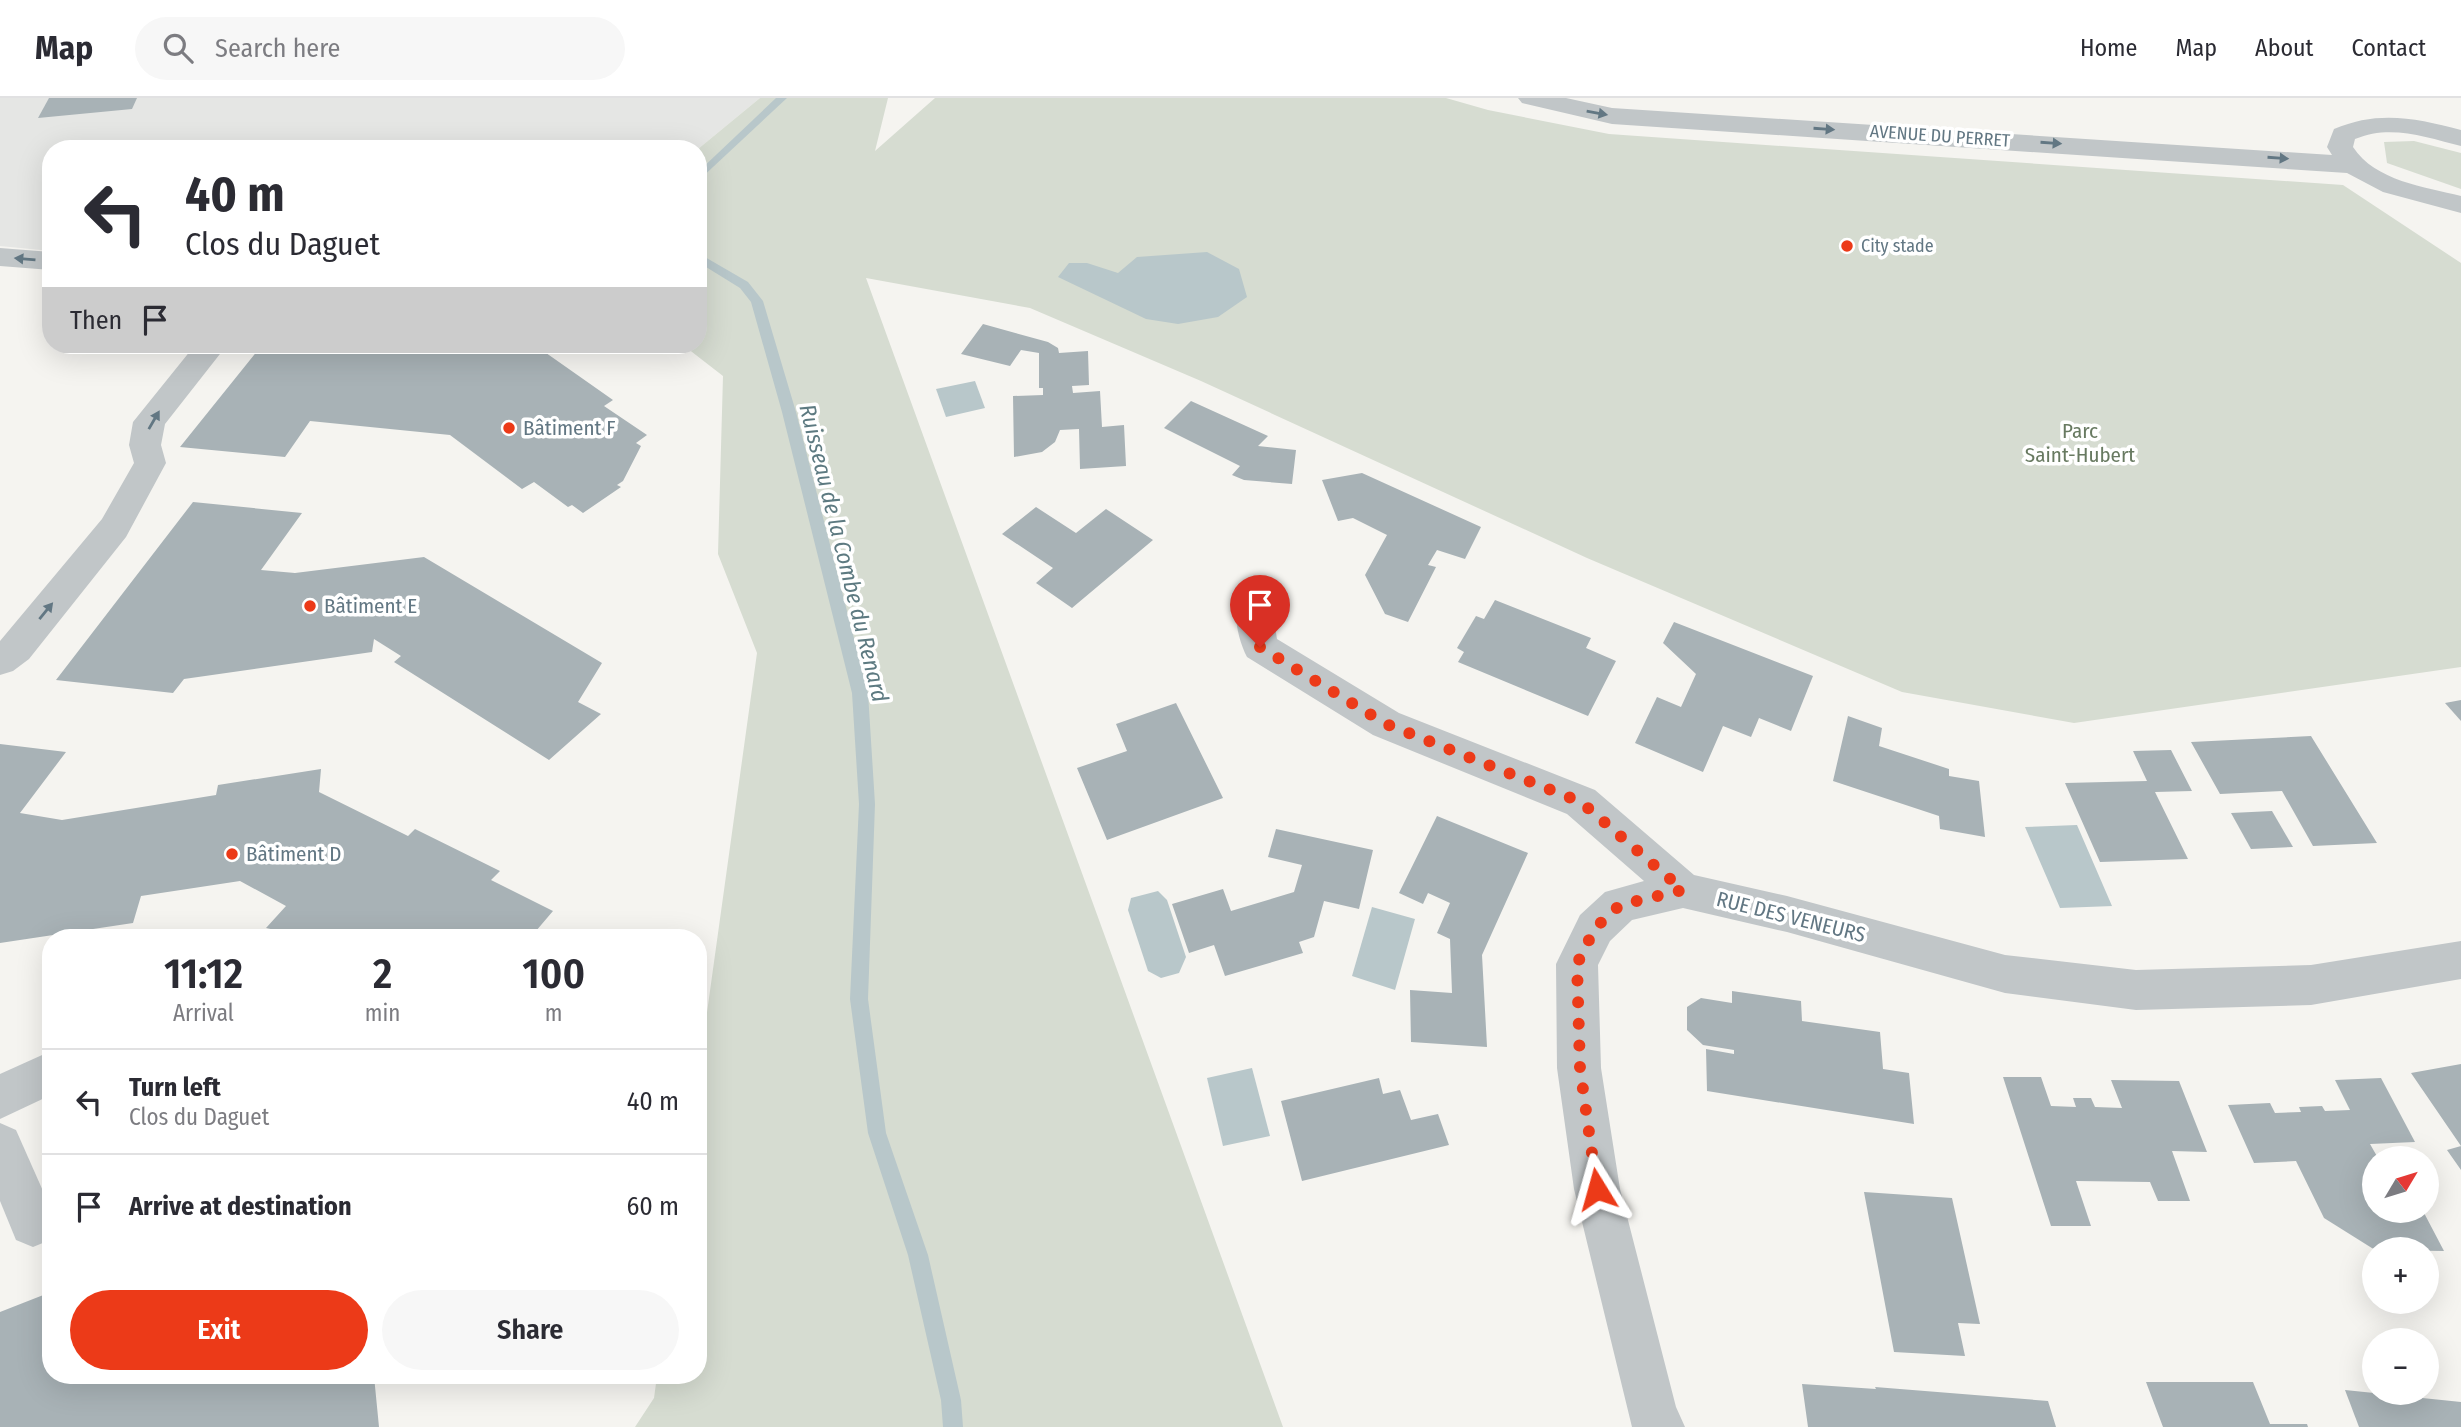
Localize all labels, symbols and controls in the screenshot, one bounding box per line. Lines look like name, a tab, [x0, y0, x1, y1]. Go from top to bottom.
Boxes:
search box	[135, 17, 625, 80]
text: Map	[35, 28, 93, 68]
icon: search	[159, 29, 197, 67]
text: Search here	[215, 33, 340, 64]
text: Home	[2080, 34, 2137, 62]
text: Map	[2175, 34, 2217, 62]
text: About	[2255, 34, 2313, 62]
text: Contact	[2351, 34, 2426, 62]
one-way arrow	[1586, 108, 1608, 119]
street label: AVENUE DU PERRET	[1869, 120, 2012, 152]
one-way arrow	[1813, 124, 1835, 135]
one-way arrow	[2040, 138, 2062, 149]
one-way arrow	[2267, 153, 2289, 164]
text: 40 m	[185, 165, 285, 224]
icon: left	[70, 168, 161, 259]
text: Clos du Daguet	[185, 225, 380, 263]
place label: City stade	[1861, 235, 1934, 257]
marker: City stade	[1839, 238, 1855, 254]
one-way arrow	[14, 253, 36, 264]
icon: arrive	[136, 301, 174, 339]
text: Then	[70, 305, 122, 336]
water label: Ruisseau de la Combe du Renard	[793, 401, 895, 705]
one-way arrow	[147, 410, 160, 430]
place label: Bâtiment F	[523, 415, 616, 441]
park label: Parc Saint-Hubert	[2025, 418, 2135, 468]
marker: Bâtiment F	[501, 420, 517, 436]
pin	[1230, 575, 1290, 647]
icon: arrive	[1241, 586, 1279, 624]
place label: Bâtiment E	[324, 593, 417, 619]
marker: Bâtiment E	[302, 598, 318, 614]
one-way arrow	[38, 603, 53, 620]
place label: Bâtiment D	[246, 841, 342, 867]
marker: Bâtiment D	[224, 846, 240, 862]
street label: RUE DES VENEURS	[1714, 886, 1868, 948]
text: 11:12	[164, 949, 243, 999]
text: 2	[373, 949, 392, 999]
text: 100	[522, 949, 585, 999]
text: Arrival	[173, 999, 234, 1027]
text: min	[365, 999, 400, 1027]
text: m	[545, 999, 563, 1027]
text: Turn left	[129, 1072, 221, 1103]
icon: left	[70, 1083, 108, 1121]
text: 40 m	[627, 1086, 679, 1117]
text: Clos du Daguet	[129, 1103, 269, 1131]
north arrow	[2362, 1146, 2440, 1223]
map controls	[2362, 1146, 2439, 1405]
position arrow	[1560, 1152, 1634, 1226]
icon: arrive	[70, 1188, 108, 1226]
text: Arrive at destination	[129, 1191, 352, 1222]
text: 60 m	[626, 1191, 679, 1222]
button: +	[2362, 1237, 2439, 1314]
button: Exit	[70, 1290, 368, 1370]
button: Share	[382, 1290, 679, 1370]
button: −	[2362, 1328, 2439, 1405]

